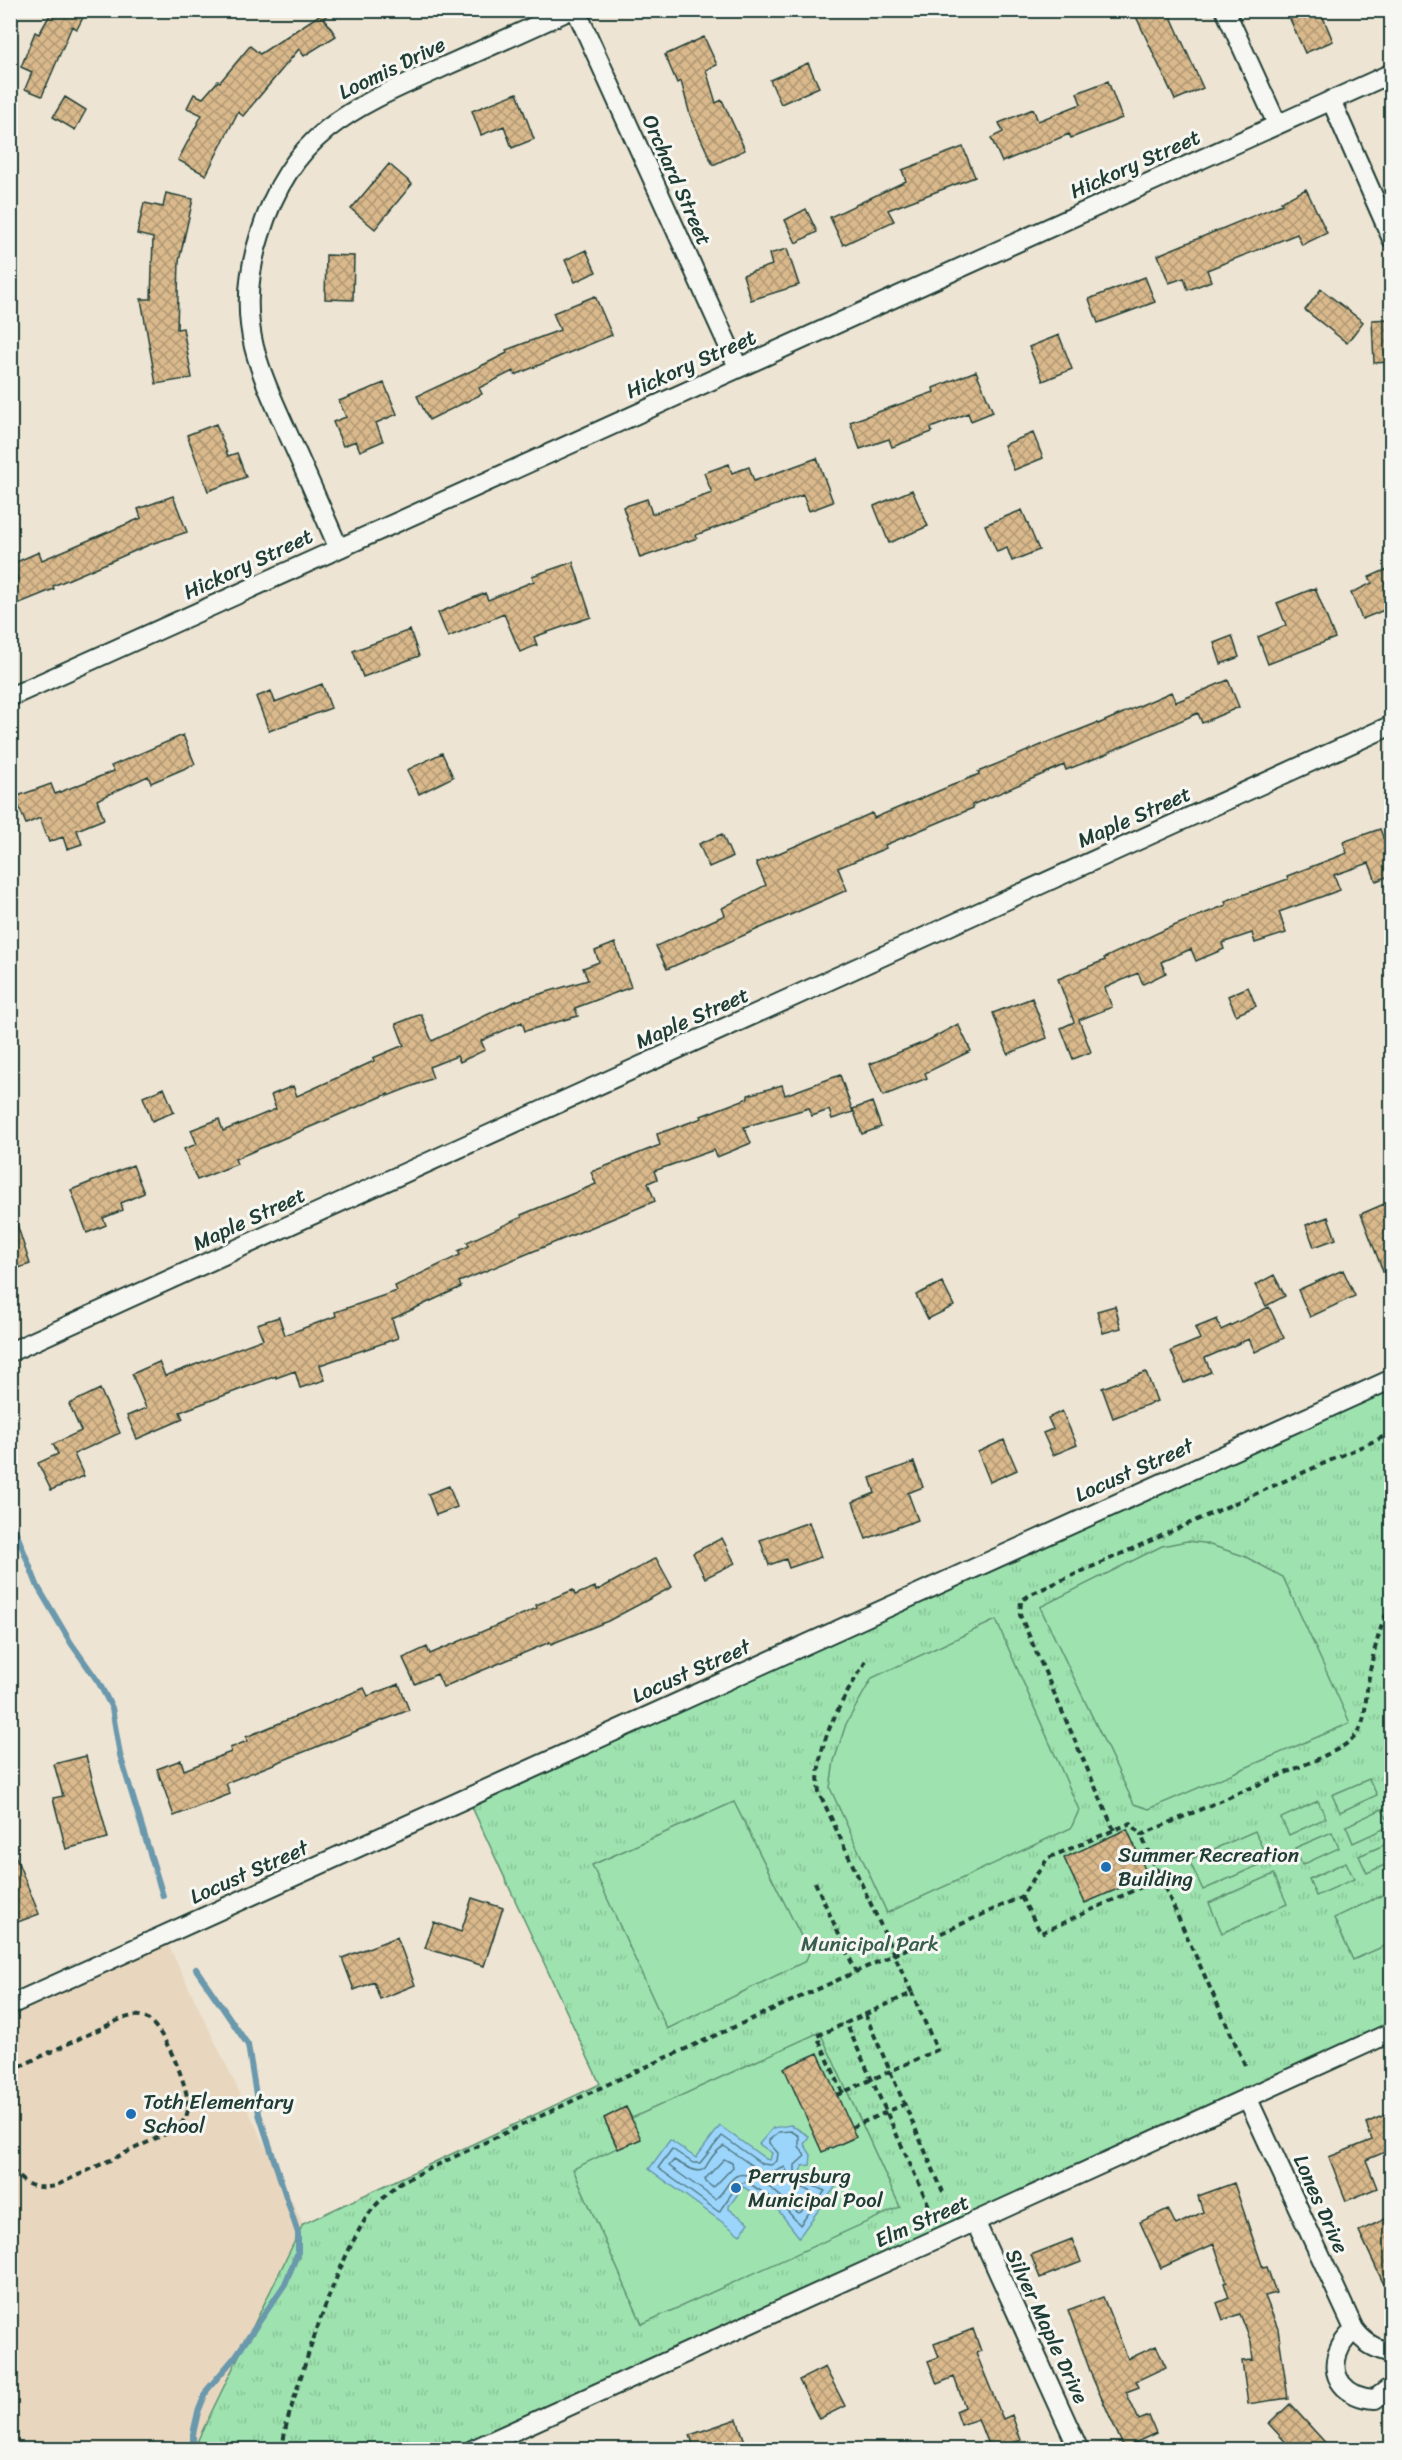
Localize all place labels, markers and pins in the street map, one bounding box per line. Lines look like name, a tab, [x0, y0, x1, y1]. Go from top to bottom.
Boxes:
place label: Summer Recreation Building	[1118, 1836, 1299, 1898]
marker: Summer Recreation Building	[1099, 1860, 1113, 1874]
place label: Toth Elementary School	[143, 2083, 294, 2145]
marker: Toth Elementary School	[124, 2107, 138, 2121]
place label: Perrysburg Municipal Pool	[748, 2157, 884, 2219]
marker: Perrysburg Municipal Pool	[729, 2181, 743, 2195]

